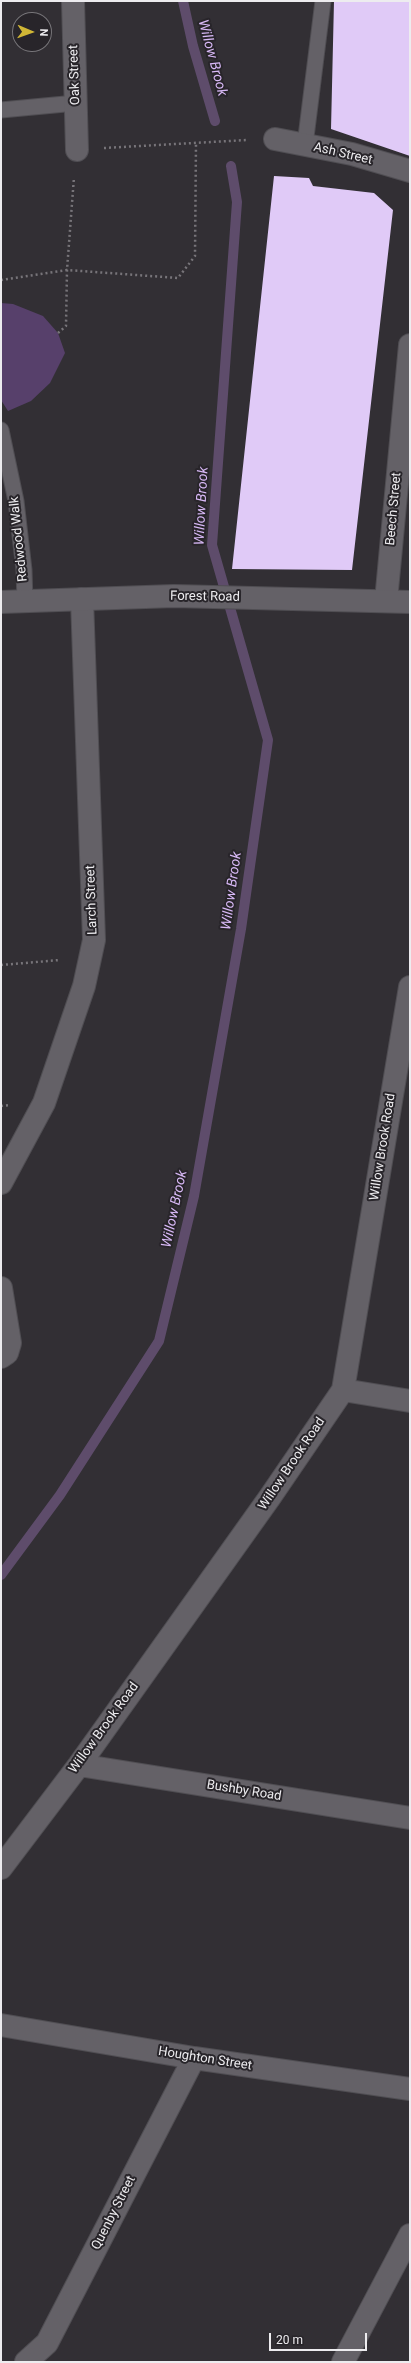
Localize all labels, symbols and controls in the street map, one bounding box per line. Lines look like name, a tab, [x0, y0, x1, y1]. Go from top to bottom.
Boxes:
north arrow	[12, 12, 52, 52]
water label: Willow Brook	[194, 18, 230, 98]
text: N	[37, 28, 50, 37]
street label: Oak Street	[66, 45, 84, 105]
street label: Ash Street	[312, 140, 374, 168]
water label: Willow Brook	[192, 466, 212, 546]
street label: Beech Street	[383, 472, 405, 546]
street label: Redwood Walk	[7, 496, 31, 582]
street label: Forest Road	[170, 589, 240, 605]
water label: Willow Brook	[218, 851, 246, 931]
street label: Larch Street	[83, 865, 101, 935]
street label: Willow Brook Road	[367, 1092, 399, 1202]
water label: Willow Brook	[159, 1169, 191, 1249]
street label: Willow Brook Road	[255, 1415, 329, 1513]
street label: Willow Brook Road	[66, 1680, 142, 1776]
street label: Bushby Road	[205, 1777, 283, 1805]
street label: Houghton Street	[157, 2044, 253, 2074]
street label: Quenby Street	[89, 2173, 139, 2253]
scale bar	[271, 2325, 369, 2351]
text: 20 m	[276, 2333, 303, 2347]

